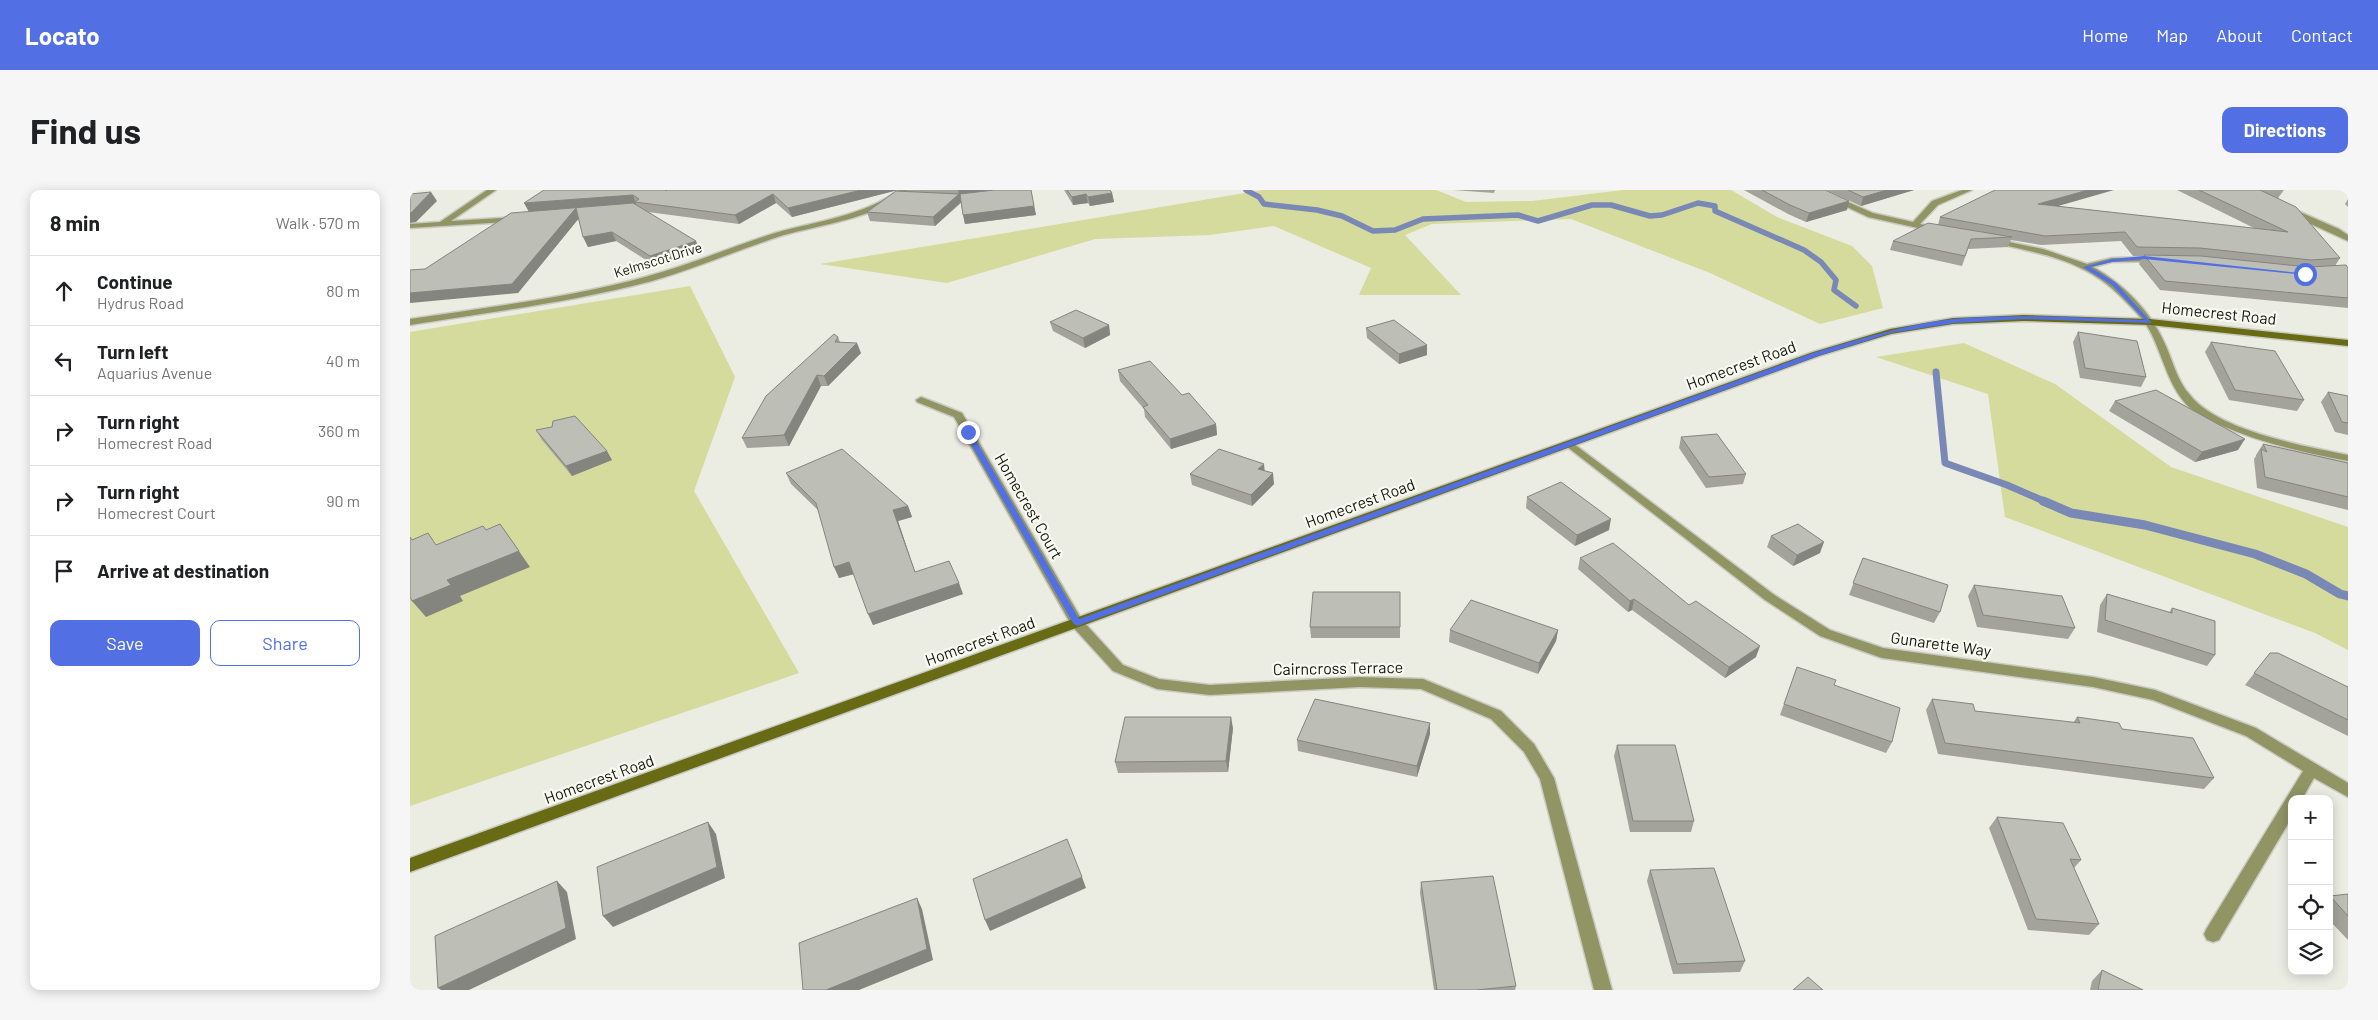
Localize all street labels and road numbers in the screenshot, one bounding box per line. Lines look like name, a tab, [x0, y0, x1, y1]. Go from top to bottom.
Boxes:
street label: Kelmscot Drive	[612, 238, 704, 281]
street label: Homecrest Road	[2161, 297, 2277, 328]
street label: Homecrest Road	[1683, 336, 1798, 393]
street label: Homecrest Court	[991, 450, 1067, 562]
street label: Homecrest Road	[1302, 474, 1417, 531]
street label: Homecrest Road	[922, 612, 1037, 669]
street label: Gunarette Way	[1890, 627, 1993, 660]
street label: Cairncross Terrace	[1273, 657, 1403, 678]
street label: Homecrest Road	[541, 750, 656, 807]

